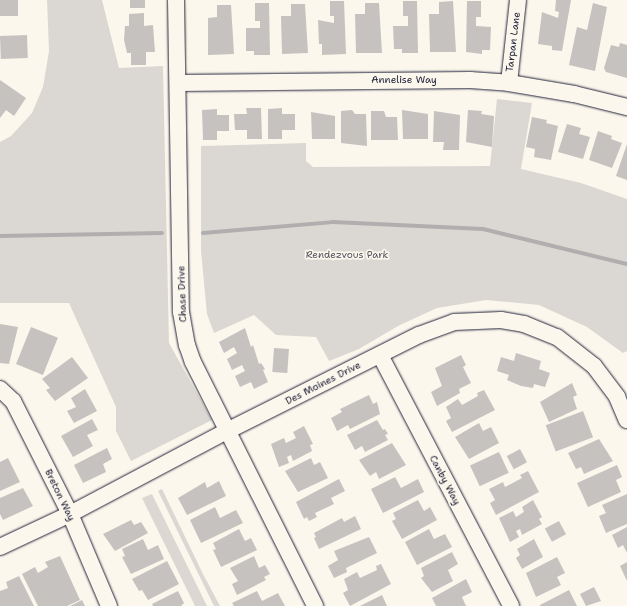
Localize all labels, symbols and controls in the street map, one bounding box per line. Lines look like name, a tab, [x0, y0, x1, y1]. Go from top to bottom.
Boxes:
street label: Tarpan Lane	[503, 11, 523, 73]
street label: Annelise Way	[371, 74, 437, 86]
park label: Rendezvous Park	[306, 249, 388, 261]
street label: Chase Drive	[175, 265, 189, 323]
street label: Des Moines Drive	[283, 359, 363, 407]
street label: Canby Way	[427, 453, 463, 507]
street label: Breton Way	[42, 467, 78, 523]

